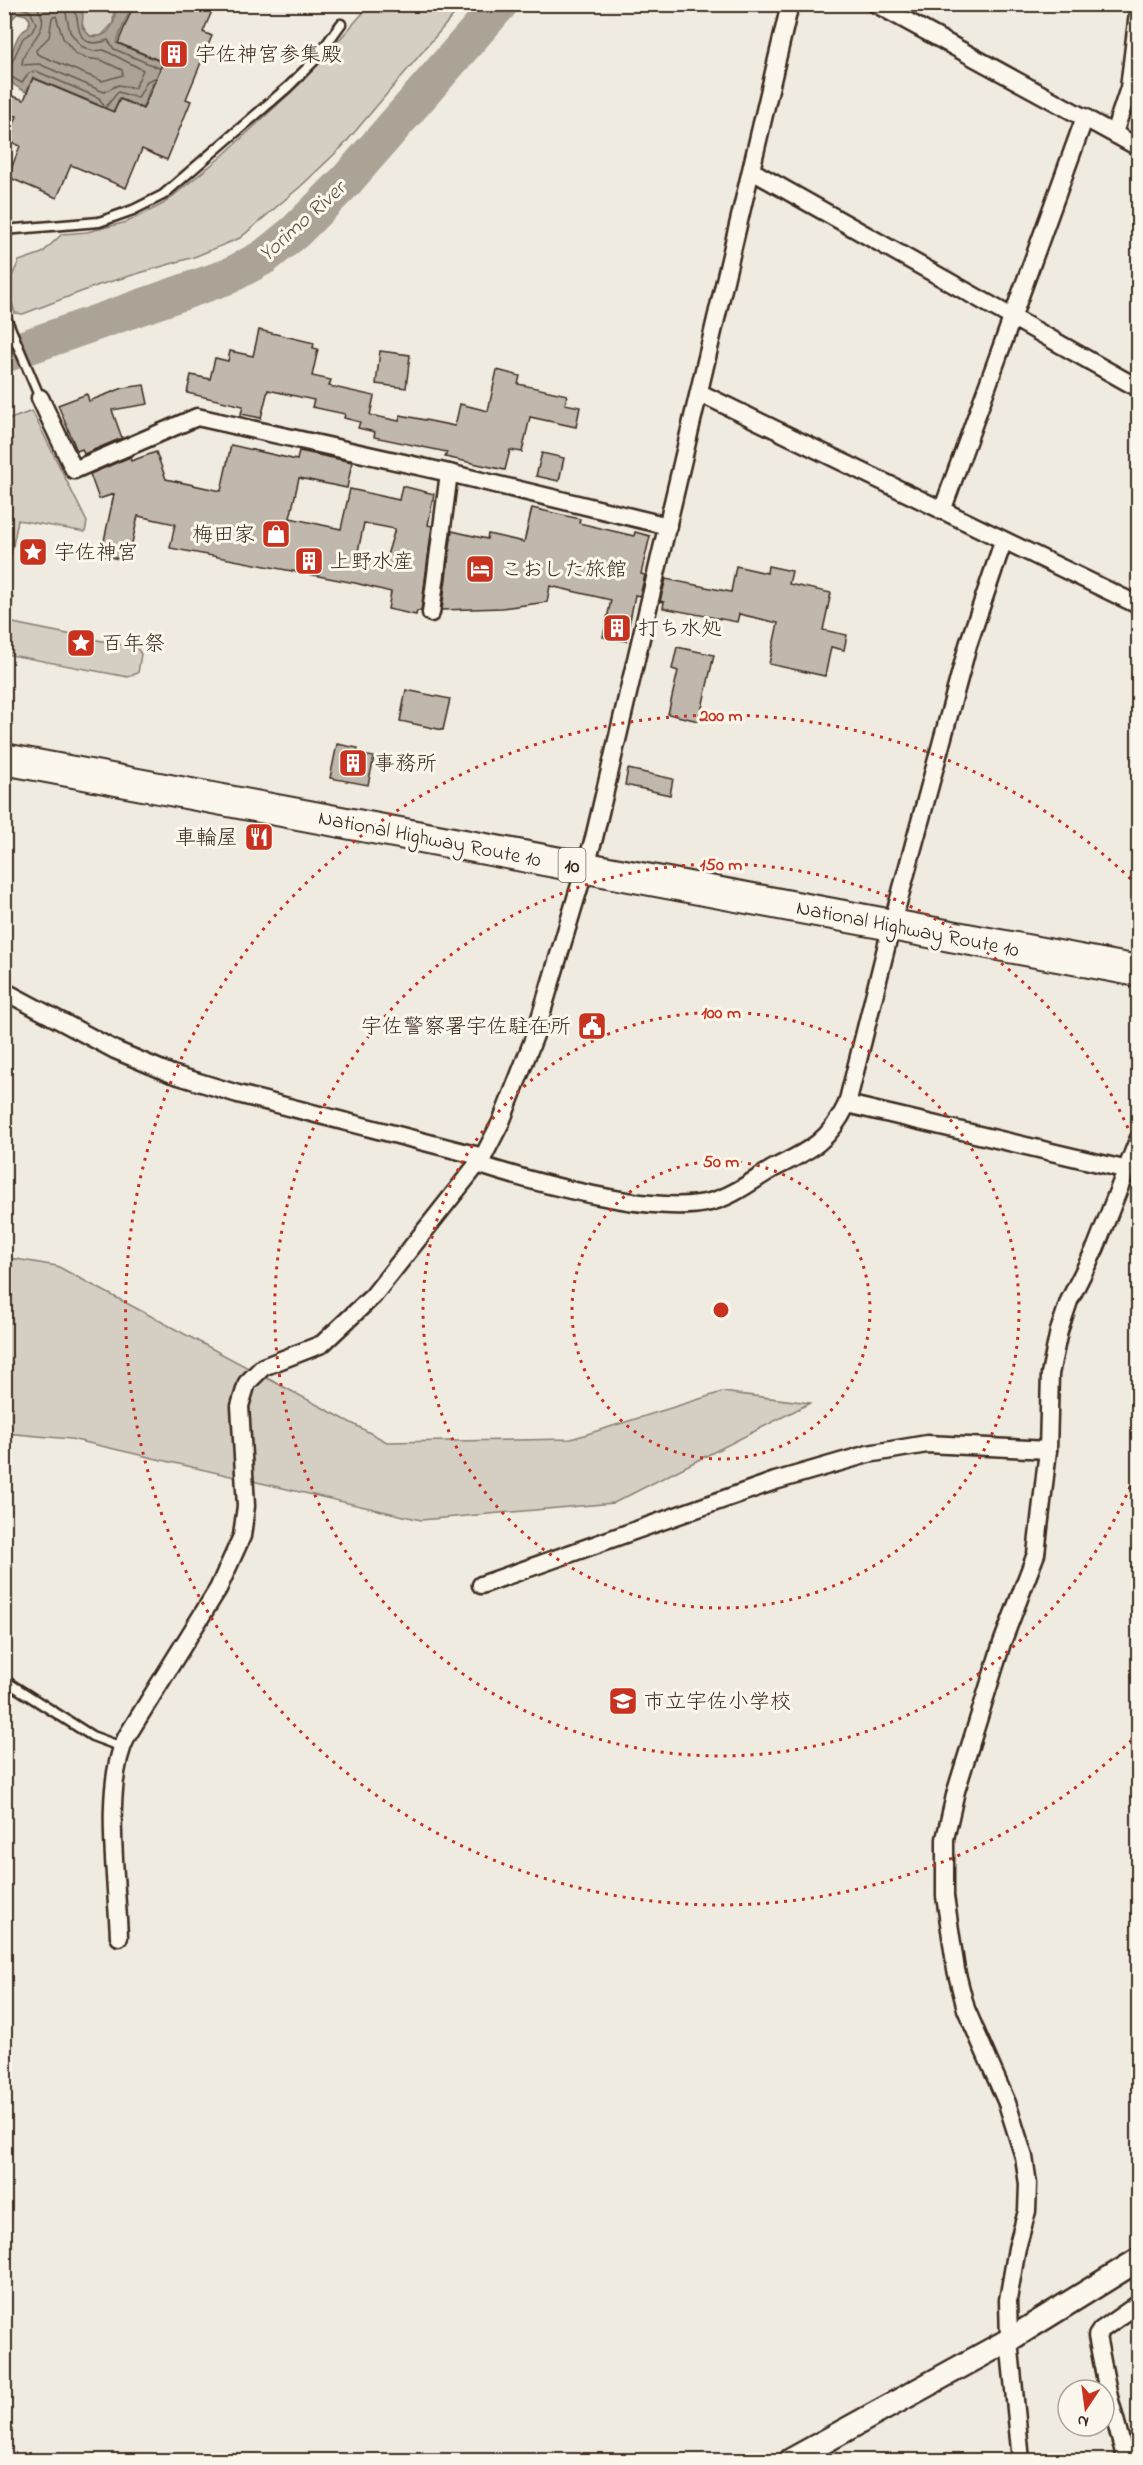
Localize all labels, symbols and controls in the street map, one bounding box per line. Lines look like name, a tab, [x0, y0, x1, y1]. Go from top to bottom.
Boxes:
building icon: 宇佐神宮参集殿	[158, 38, 190, 70]
place label: 宇佐神宮参集殿	[195, 41, 342, 71]
water label: Yorimo River	[252, 172, 356, 270]
shop icon: 梅田家	[260, 518, 292, 550]
place label: 梅田家	[192, 521, 255, 551]
place icon: 宇佐神宮	[17, 536, 49, 568]
place label: 宇佐神宮	[54, 539, 138, 569]
building icon: 上野水産	[293, 545, 325, 577]
place label: 上野水産	[330, 548, 414, 578]
hotel icon: こおした旅館	[464, 553, 496, 585]
place label: こおした旅館	[501, 556, 627, 586]
building icon: 打ち水処	[601, 612, 633, 644]
place label: 打ち水処	[638, 615, 722, 645]
place icon: 百年祭	[65, 627, 97, 659]
place label: 百年祭	[102, 630, 165, 660]
text: 200 m	[699, 704, 743, 730]
building icon: 事務所	[337, 747, 369, 779]
place label: 事務所	[374, 750, 437, 780]
street label: National Highway Route 10	[315, 804, 544, 878]
restaurant icon: 車輪屋	[243, 821, 275, 853]
place label: 車輪屋	[175, 824, 238, 854]
road number: 10	[558, 848, 586, 882]
text: 150 m	[700, 853, 742, 879]
street label: National Highway Route 10	[793, 894, 1022, 968]
text: 100 m	[701, 1001, 741, 1027]
public building icon: 宇佐警察署宇佐駐在所	[576, 1010, 608, 1042]
place label: 宇佐警察署宇佐駐在所	[361, 1013, 571, 1043]
text: 50 m	[703, 1150, 739, 1176]
centre of rings	[711, 1300, 731, 1320]
school or university icon: 市立宇佐小学校	[607, 1685, 639, 1717]
place label: 市立宇佐小学校	[644, 1688, 791, 1718]
north arrow	[1056, 2378, 1116, 2438]
text: N	[1075, 2408, 1091, 2434]

